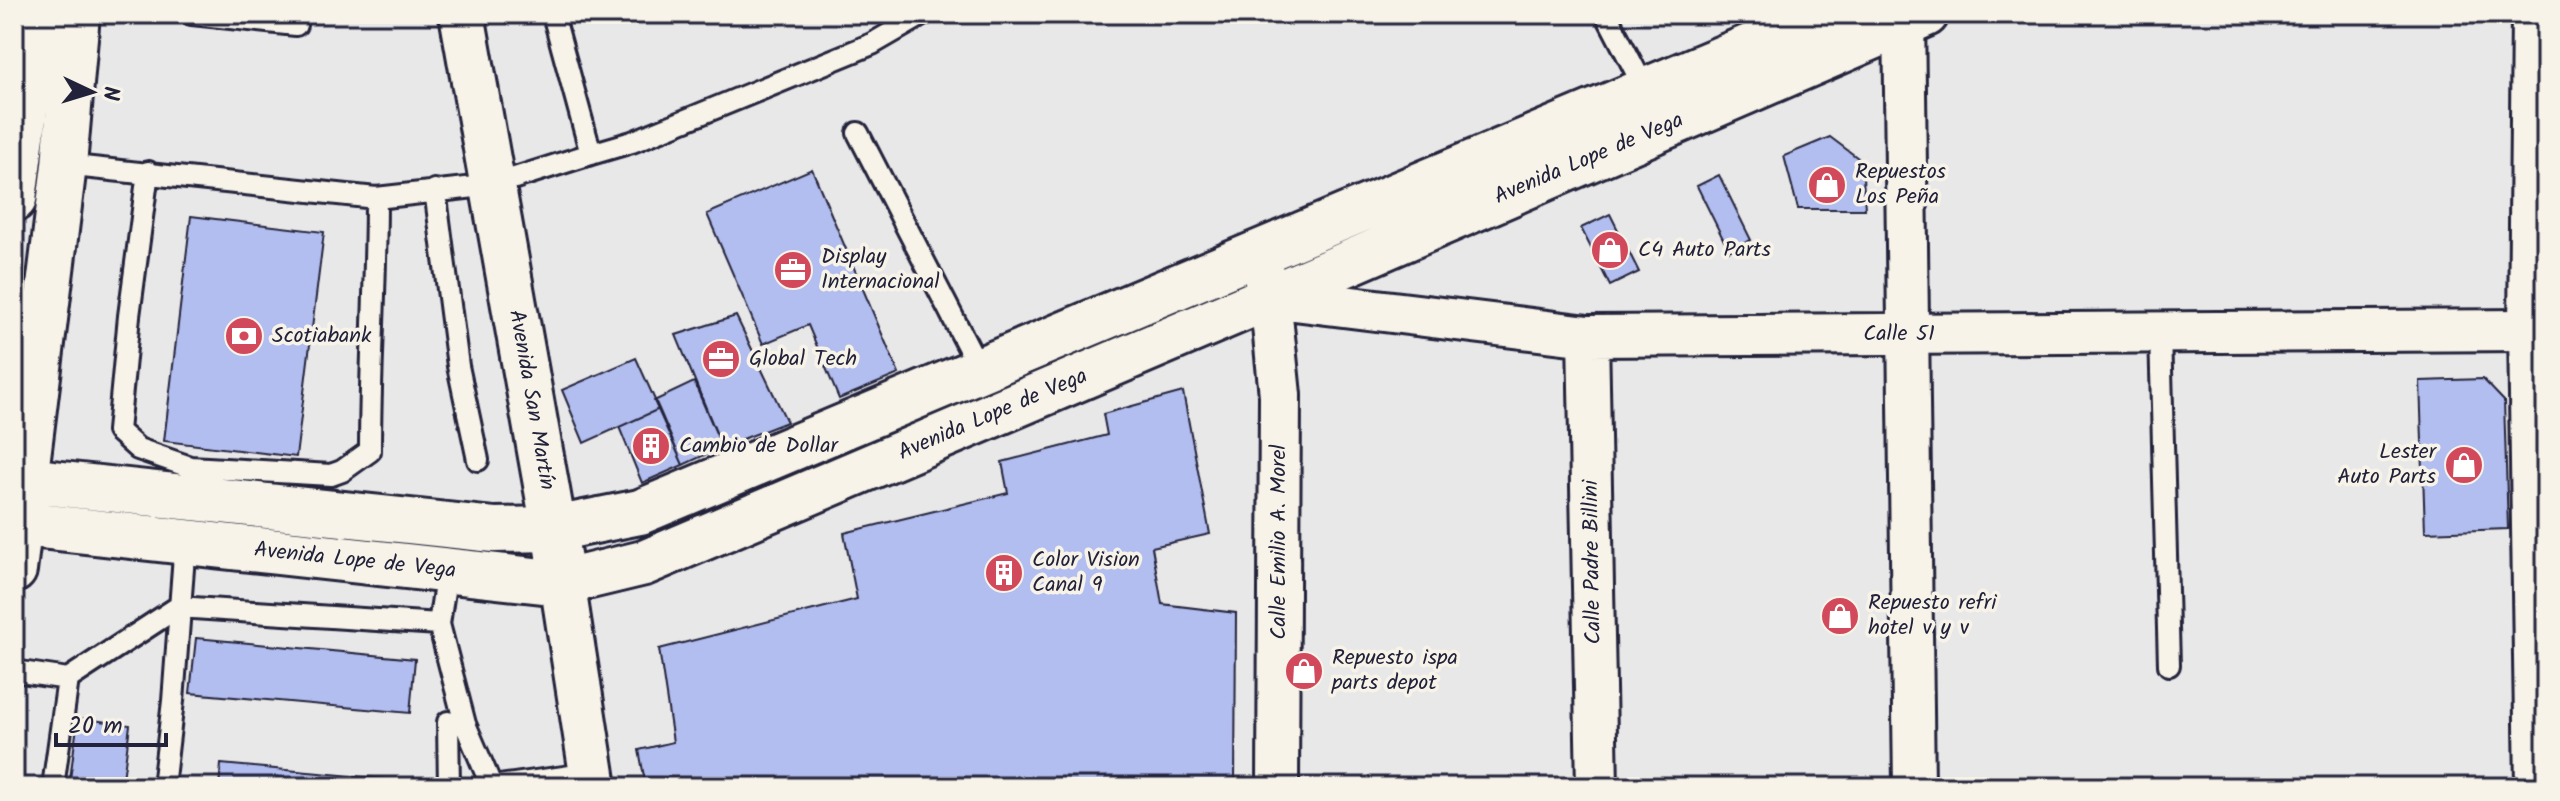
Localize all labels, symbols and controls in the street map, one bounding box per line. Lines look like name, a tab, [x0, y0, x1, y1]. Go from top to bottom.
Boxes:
north arrow	[52, 52, 132, 132]
text: N	[92, 85, 127, 101]
street label: Avenida Lope de Vega	[1489, 103, 1689, 215]
place label: Repuestos Los Peña	[1855, 155, 1947, 215]
shop icon: Repuestos Los Peña	[1806, 164, 1848, 206]
shop icon: C4 Auto Parts	[1589, 229, 1631, 271]
place label: C4 Auto Parts	[1638, 233, 1771, 268]
place label: Display Internacional	[821, 240, 940, 300]
office icon: Display Internacional	[772, 249, 814, 291]
street label: Avenida San Martín	[498, 307, 564, 493]
bank icon: Scotiabank	[223, 315, 265, 357]
street label: Calle 51	[1863, 317, 1935, 352]
place label: Scotiabank	[272, 319, 372, 354]
office icon: Global Tech	[700, 338, 742, 380]
place label: Global Tech	[749, 342, 857, 377]
street label: Avenida Lope de Vega	[893, 359, 1093, 471]
building icon: Cambio de Dollar	[630, 425, 672, 467]
place label: Cambio de Dollar	[679, 429, 840, 464]
place label: Lester Auto Parts	[2337, 435, 2438, 495]
street label: Calle Emilio A. Morel	[1262, 444, 1297, 640]
shop icon: Lester Auto Parts	[2443, 444, 2485, 486]
street label: Calle Padre Billini	[1574, 479, 1612, 645]
street label: Avenida Lope de Vega	[252, 533, 458, 589]
place label: Color Vision Canal 9	[1032, 543, 1140, 603]
building icon: Color Vision Canal 9	[983, 552, 1025, 594]
place label: Repuesto refri hotel v y v	[1868, 586, 1997, 646]
shop icon: Repuesto refri hotel v y v	[1819, 595, 1861, 637]
place label: Repuesto ispa parts depot	[1331, 641, 1458, 701]
shop icon: Repuesto ispa parts depot	[1283, 650, 1325, 692]
scale bar	[56, 697, 166, 747]
text: 20 m	[68, 707, 123, 746]

